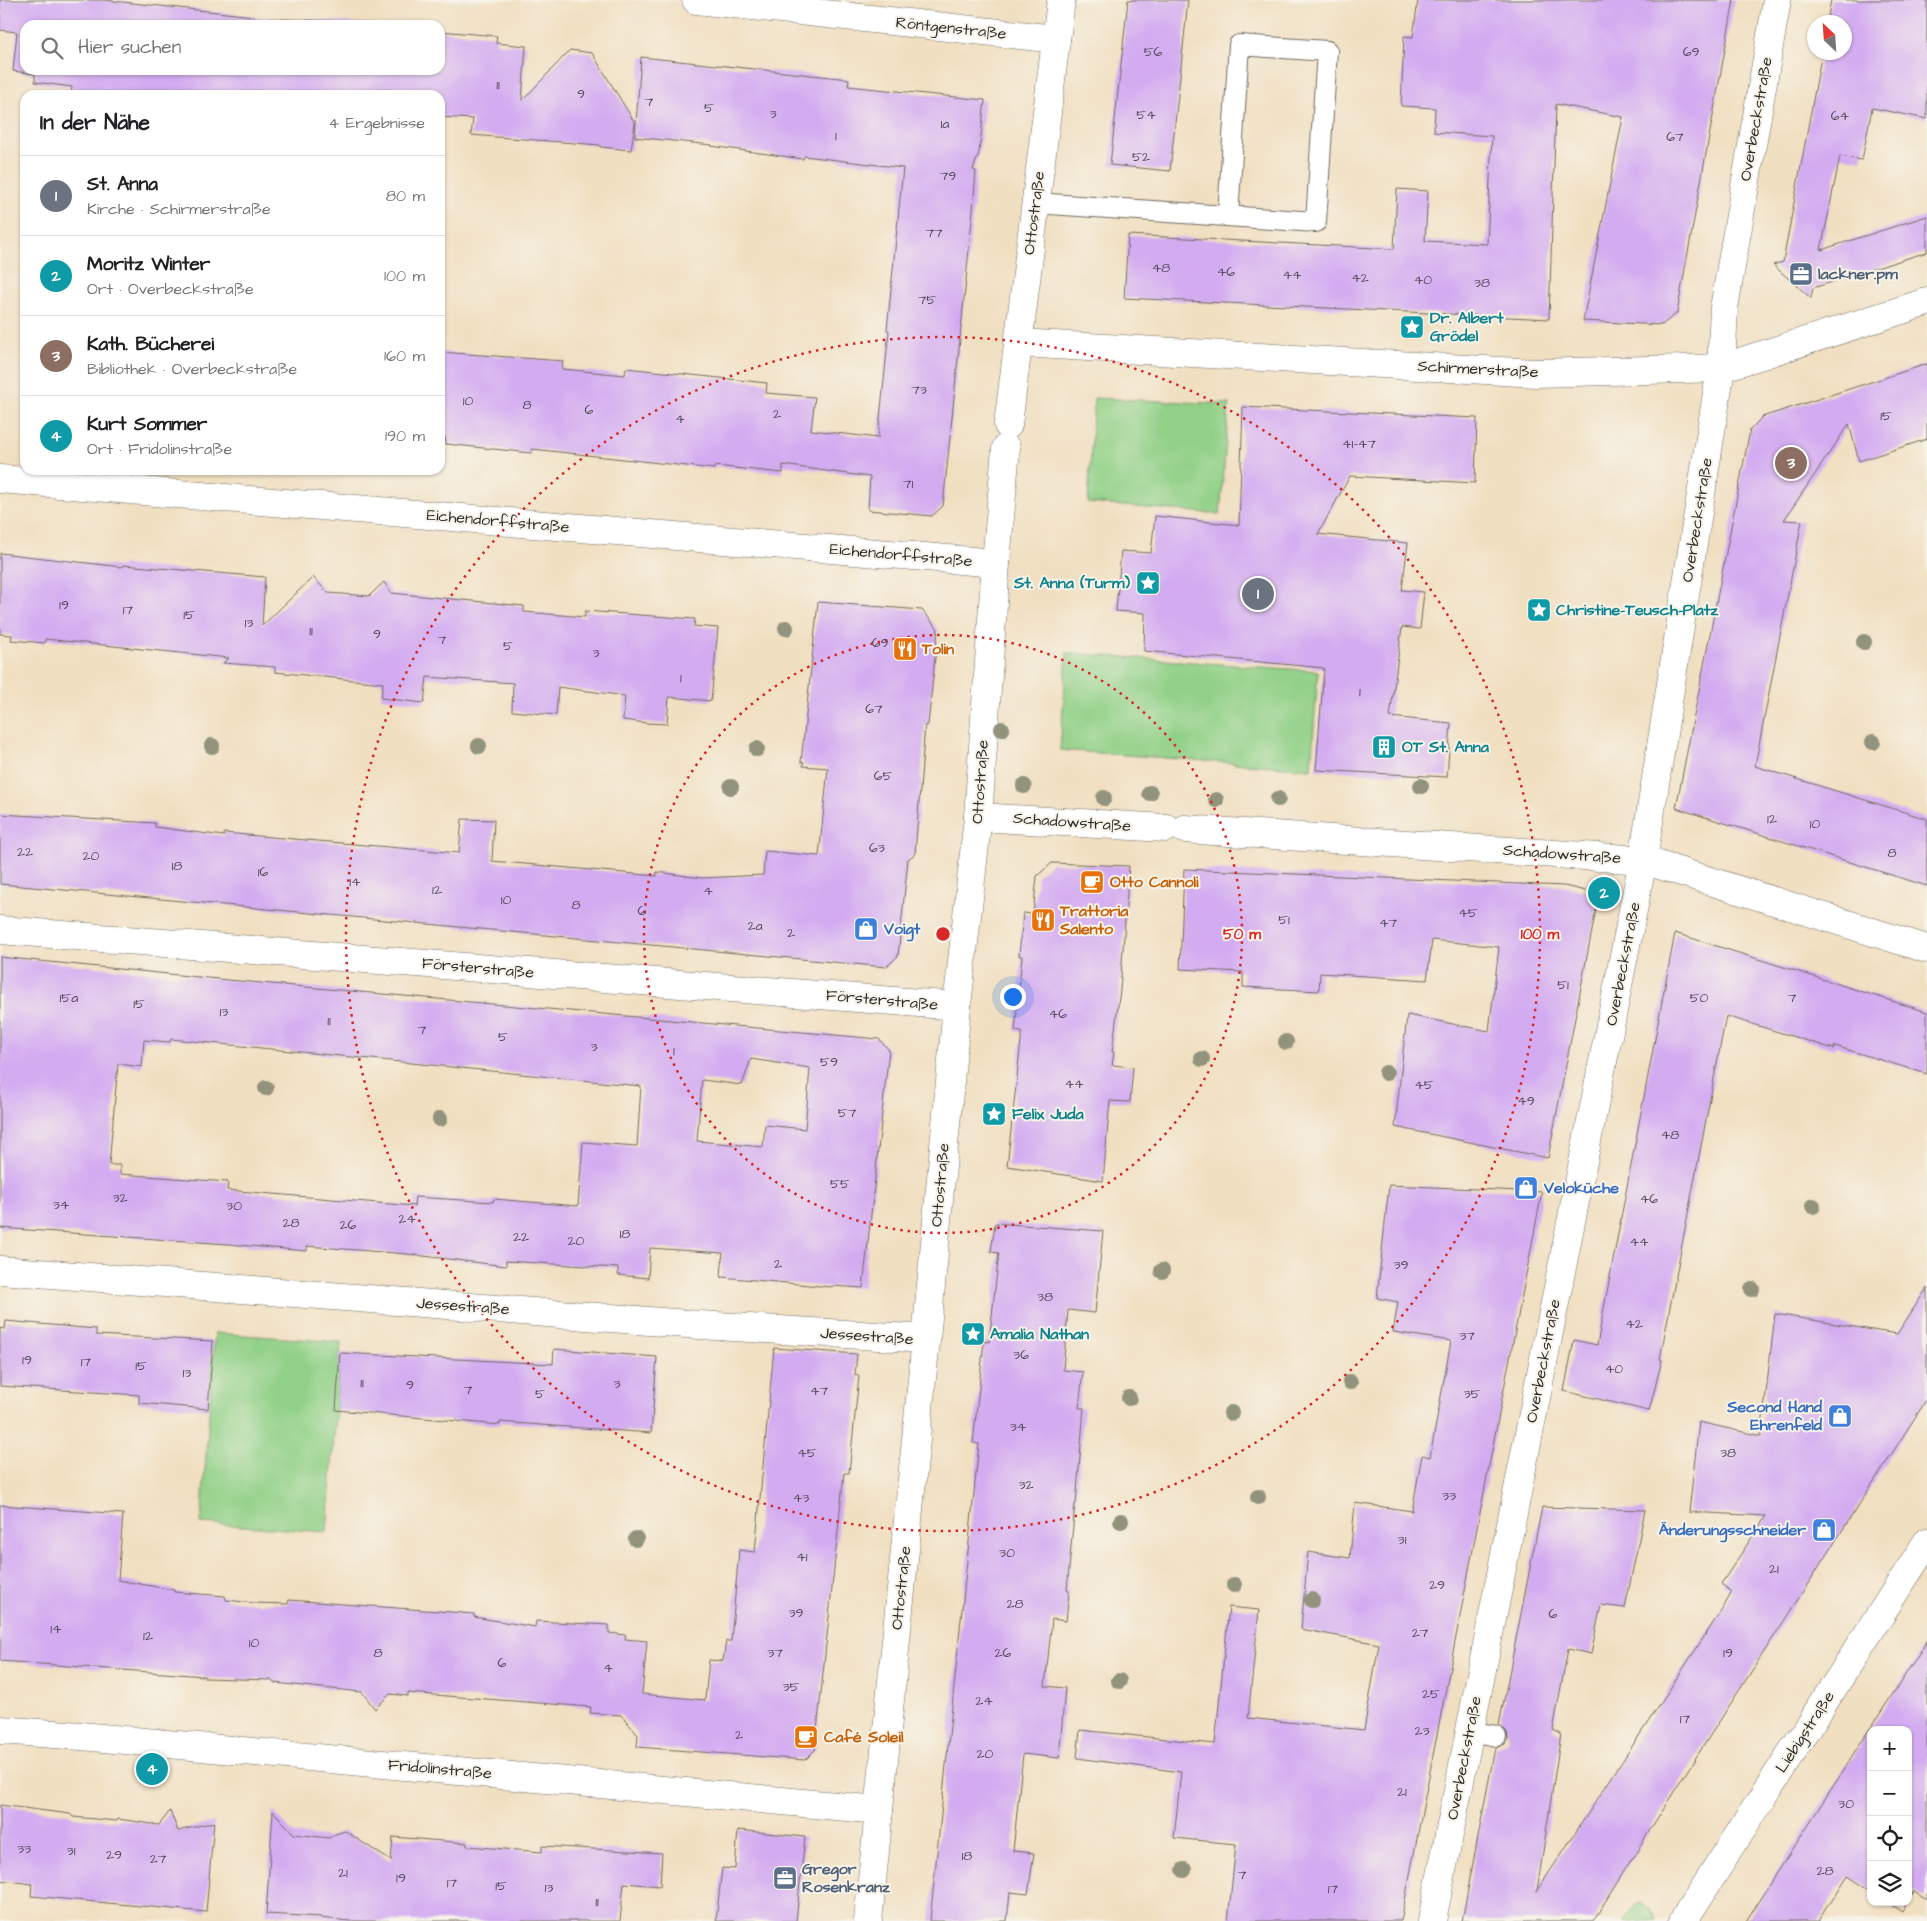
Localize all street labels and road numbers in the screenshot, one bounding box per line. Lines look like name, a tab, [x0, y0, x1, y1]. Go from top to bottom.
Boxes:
street label: Röntgenstraße	[894, 11, 1008, 46]
street label: Overbeckstraße	[1734, 55, 1778, 183]
street label: Ottostraße	[1018, 170, 1050, 256]
street label: Schirmerstraße	[1417, 355, 1539, 383]
street label: Overbeckstraße	[1676, 456, 1718, 584]
street label: Eichendorffstraße	[426, 504, 571, 538]
street label: Eichendorffstraße	[829, 538, 974, 572]
street label: Ottostraße	[966, 739, 994, 825]
street label: Schadowstraße	[1012, 807, 1132, 837]
street label: Schadowstraße	[1502, 839, 1622, 869]
street label: Overbeckstraße	[1600, 900, 1646, 1028]
street label: Försterstraße	[421, 952, 535, 984]
street label: Försterstraße	[825, 984, 939, 1016]
street label: Ottostraße	[925, 1142, 955, 1228]
street label: Jessestraße	[416, 1292, 511, 1320]
street label: Overbeckstraße	[1520, 1297, 1566, 1425]
street label: Jessestraße	[820, 1322, 915, 1350]
street label: Ottostraße	[886, 1545, 916, 1631]
street label: Liebigstraße	[1770, 1687, 1841, 1778]
street label: Overbeckstraße	[1441, 1694, 1487, 1822]
street label: Fridolinstraße	[387, 1754, 493, 1785]

